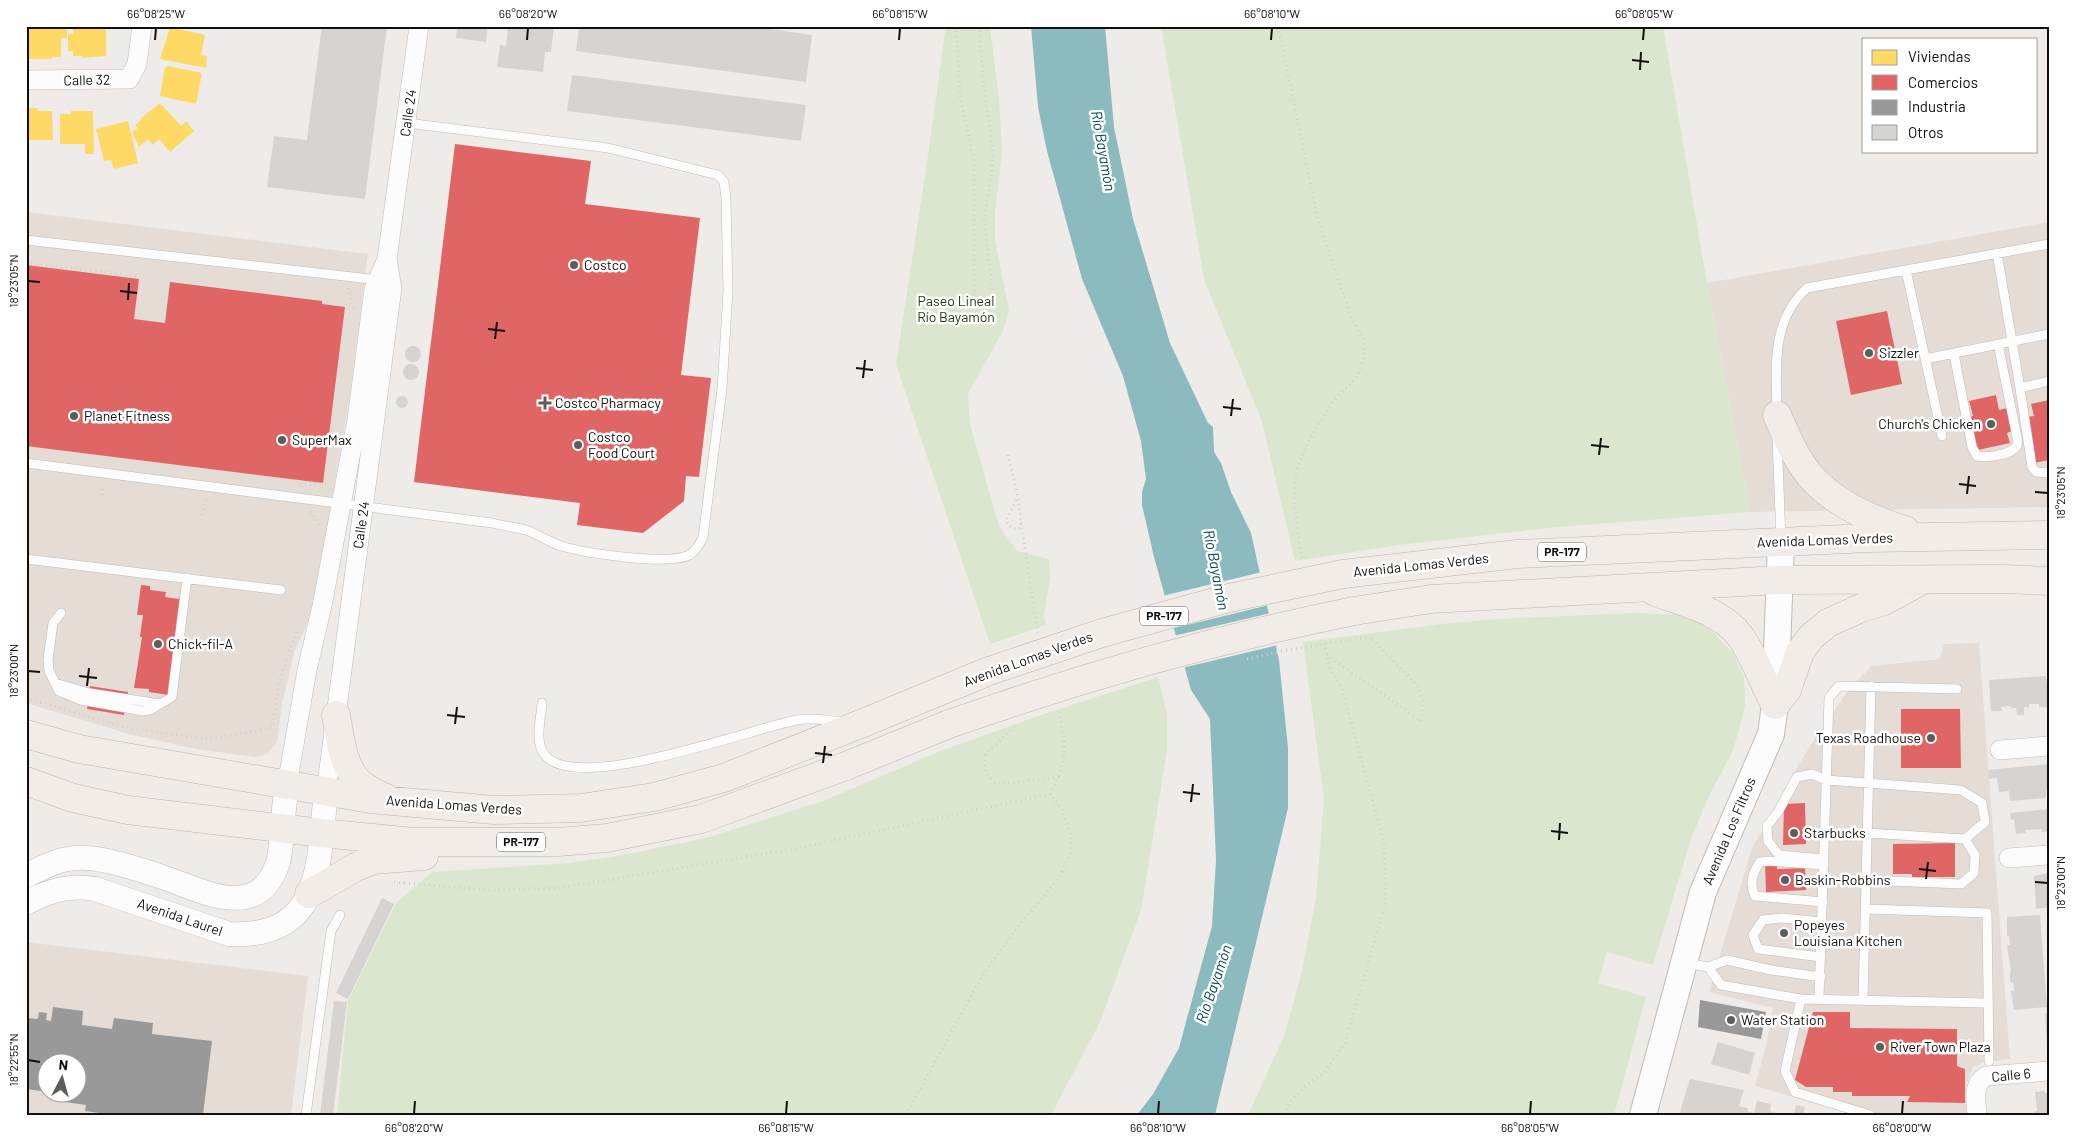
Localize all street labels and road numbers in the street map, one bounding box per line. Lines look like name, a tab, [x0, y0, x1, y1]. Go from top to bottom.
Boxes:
street label: Calle 32	[63, 71, 111, 88]
street label: Calle 24	[396, 88, 419, 138]
street label: Calle 24	[349, 500, 372, 550]
street label: Avenida Lomas Verdes	[1757, 529, 1894, 550]
road number: PR-177	[1538, 542, 1586, 562]
street label: Avenida Lomas Verdes	[1352, 549, 1490, 580]
road number: PR-177	[1140, 606, 1188, 626]
street label: Avenida Lomas Verdes	[961, 627, 1095, 690]
street label: Avenida Los Filtros	[1698, 774, 1759, 887]
street label: Avenida Lomas Verdes	[385, 791, 523, 818]
road number: PR-177	[497, 832, 545, 852]
street label: Avenida Laurel	[135, 894, 225, 939]
street label: Calle 6	[1990, 1064, 2031, 1085]

